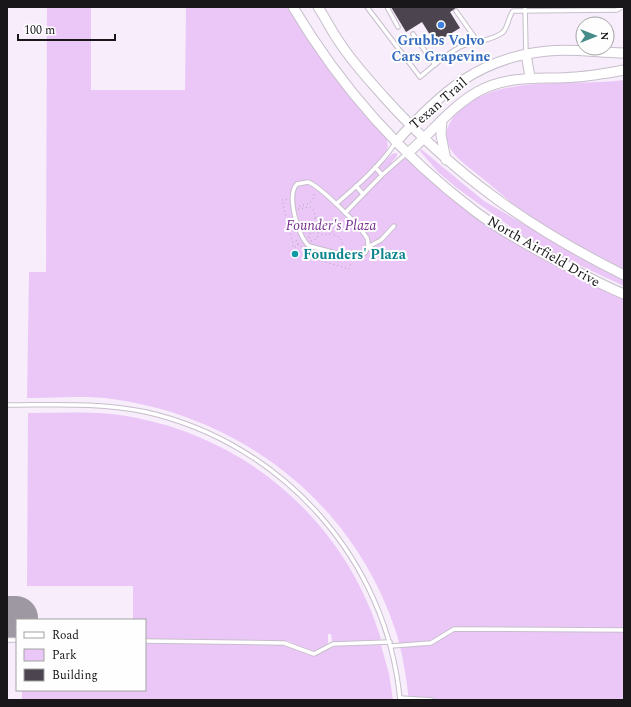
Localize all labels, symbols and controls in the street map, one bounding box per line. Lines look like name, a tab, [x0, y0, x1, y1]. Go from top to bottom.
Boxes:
scale bar	[18, 16, 115, 42]
north arrow	[575, 16, 615, 56]
marker: Grubbs Volvo Cars Grapevine	[436, 20, 446, 30]
text: 100 m	[24, 21, 55, 40]
place label: Grubbs Volvo Cars Grapevine	[391, 30, 491, 67]
text: N	[596, 32, 613, 41]
street label: Texan Trail	[405, 72, 472, 135]
street label: North Airfield Drive	[483, 211, 604, 292]
park label: Founder's Plaza	[286, 215, 376, 236]
place label: Founders' Plaza	[303, 244, 407, 265]
marker: Founders' Plaza	[290, 249, 300, 259]
legend	[16, 619, 146, 691]
text: Road	[52, 626, 79, 645]
text: Park	[52, 646, 77, 665]
text: Building	[52, 666, 98, 685]

